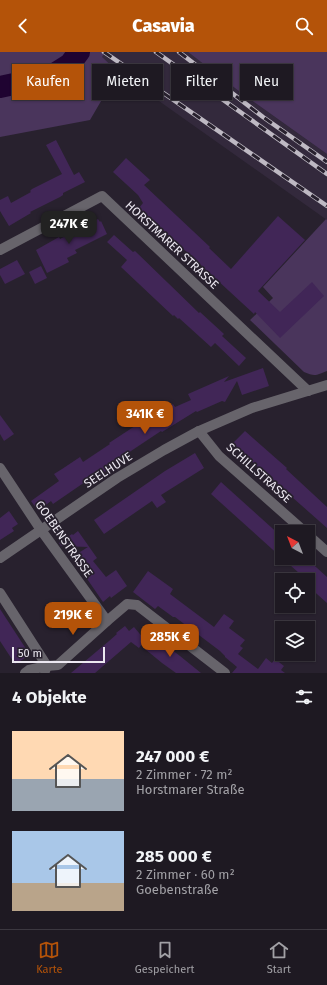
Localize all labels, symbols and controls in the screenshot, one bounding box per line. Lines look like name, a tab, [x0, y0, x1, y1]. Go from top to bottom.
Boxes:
icon: back	[12, 15, 34, 37]
text: Casavia	[132, 15, 195, 37]
icon: search	[293, 15, 315, 37]
chip: Kaufen	[12, 64, 84, 100]
chip: Mieten	[92, 64, 163, 100]
chip: Filter	[171, 64, 232, 100]
chip: Neu	[240, 64, 293, 100]
street label: HORSTMARER STRASSE	[123, 198, 221, 292]
pin: 247K €	[36, 211, 102, 245]
text: 247K €	[50, 216, 88, 231]
pin: 341K €	[112, 401, 178, 435]
text: 341K €	[126, 406, 164, 421]
street label: SCHILLSTRASSE	[224, 440, 294, 506]
street label: SEELHUVE	[81, 449, 135, 491]
street label: GOEBENSTRASSE	[32, 498, 96, 580]
north arrow	[275, 525, 315, 565]
map controls	[275, 525, 315, 661]
button: locate	[275, 573, 315, 613]
pin: 219K €	[40, 602, 106, 636]
text: 219K €	[54, 607, 92, 622]
button: layers	[275, 621, 315, 661]
pin: 285K €	[137, 624, 203, 658]
text: 285K €	[150, 629, 190, 644]
scale bar	[12, 645, 105, 664]
text: 50 m	[18, 647, 42, 660]
icon: filters	[293, 686, 315, 708]
text: 4 Objekte	[12, 687, 87, 708]
text: 247 000 €	[136, 746, 209, 767]
icon: home	[44, 747, 92, 795]
text: 2 Zimmer · 72 m²	[136, 767, 232, 782]
text: Horstmarer Straße	[136, 782, 245, 797]
text: 285 000 €	[136, 846, 212, 867]
icon: home	[44, 847, 92, 895]
text: 2 Zimmer · 60 m²	[136, 867, 235, 882]
text: Goebenstraße	[136, 882, 219, 897]
tab: Karte	[36, 939, 63, 976]
tab: Gespeichert	[135, 939, 194, 976]
tab: Start	[267, 939, 291, 976]

